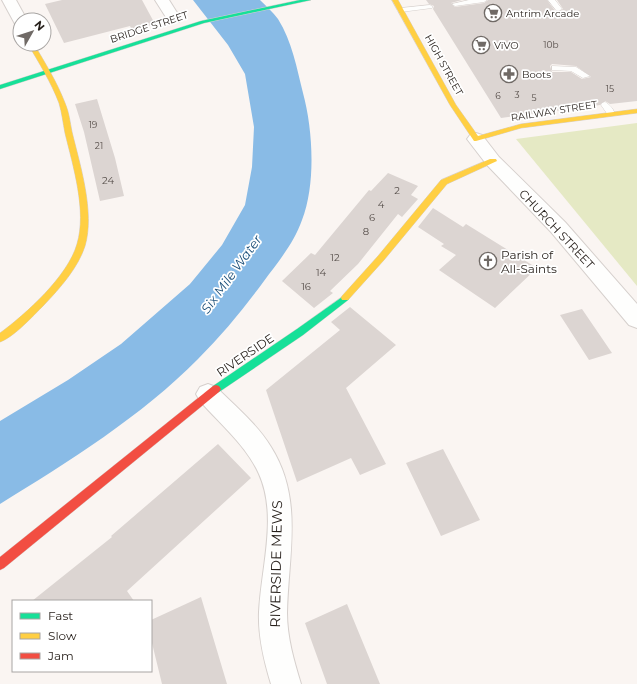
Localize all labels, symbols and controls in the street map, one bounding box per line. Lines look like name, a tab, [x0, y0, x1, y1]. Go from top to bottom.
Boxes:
supermarket icon: Antrim Arcade	[483, 3, 503, 23]
place label: Antrim Arcade	[506, 7, 579, 20]
street label: BRIDGE STREET	[108, 8, 190, 46]
north arrow	[12, 12, 52, 52]
text: N	[32, 18, 48, 34]
street label: HIGH STREET	[422, 32, 466, 98]
supermarket icon: ViVO	[471, 35, 491, 55]
place label: ViVO	[494, 39, 519, 52]
house number: 10b	[543, 39, 559, 50]
pharmacy icon: Boots	[499, 64, 519, 84]
place label: Boots	[522, 68, 551, 81]
house number: 15	[606, 83, 614, 94]
house number: 3	[514, 89, 520, 100]
house number: 6	[495, 90, 501, 101]
house number: 5	[531, 92, 537, 103]
street label: RAILWAY STREET	[510, 98, 598, 124]
house number: 19	[89, 119, 98, 130]
house number: 21	[95, 140, 103, 151]
house number: 24	[102, 174, 114, 187]
house number: 2	[394, 184, 400, 197]
street label: CHURCH STREET	[516, 186, 598, 272]
house number: 4	[378, 198, 385, 211]
house number: 6	[369, 211, 375, 224]
house number: 8	[363, 225, 369, 238]
water label: Six Mile Water	[197, 231, 265, 316]
place label: Parish of All-Saints	[501, 247, 557, 276]
house number: 12	[330, 251, 340, 264]
church icon: Parish of All-Saints	[478, 251, 498, 271]
house number: 14	[316, 266, 326, 279]
house number: 16	[301, 280, 311, 293]
street label: RIVERSIDE	[213, 330, 277, 380]
street label: RIVERSIDE MEWS	[266, 500, 286, 628]
legend	[12, 600, 152, 672]
text: Fast	[48, 608, 73, 623]
text: Slow	[48, 628, 77, 643]
text: Jam	[47, 648, 74, 663]

